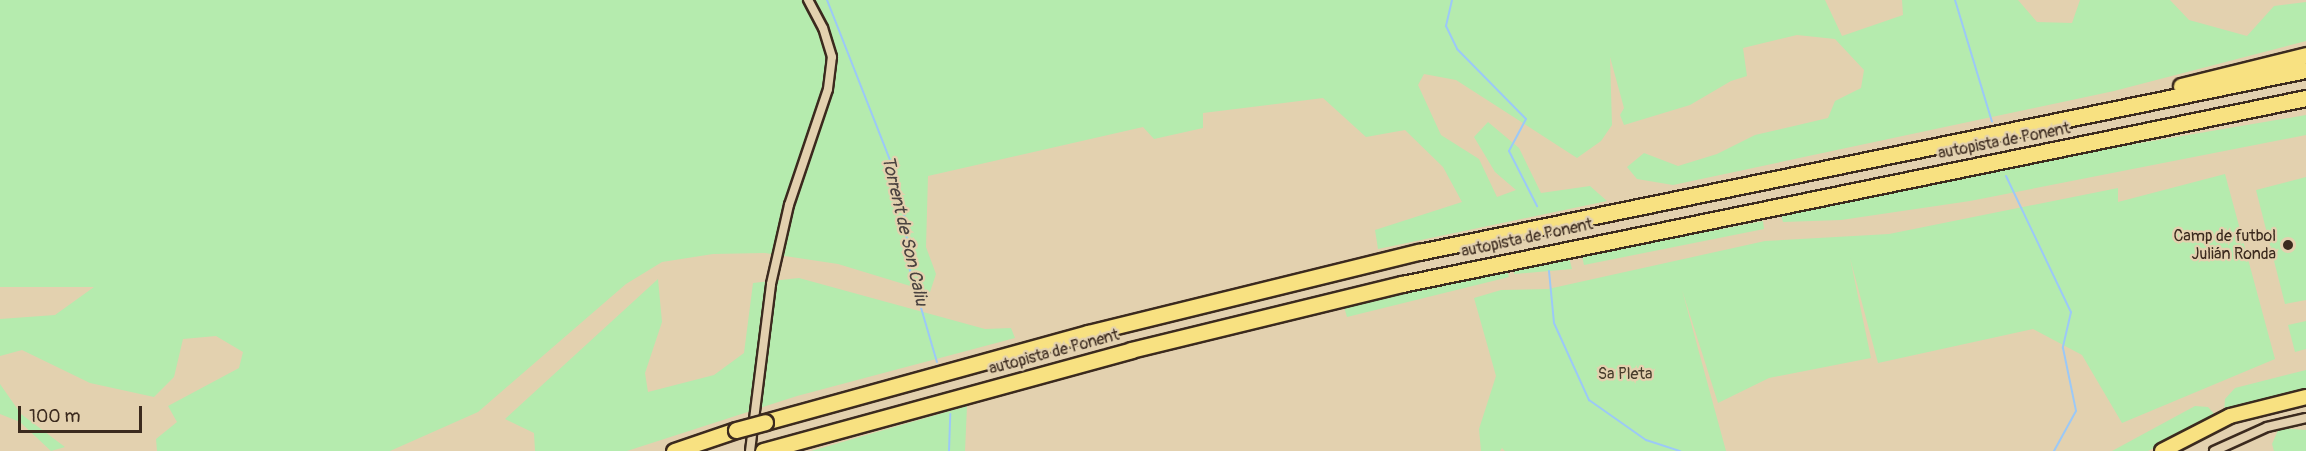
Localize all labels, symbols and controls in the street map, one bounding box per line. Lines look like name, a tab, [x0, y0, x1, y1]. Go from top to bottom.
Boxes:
street label: autopista de Ponent	[1936, 119, 2072, 163]
water label: Torrent de Son Caliu	[876, 154, 932, 308]
street label: autopista de Ponent	[1460, 215, 1594, 261]
place label: Camp de futbol Julián Ronda	[2173, 226, 2276, 264]
marker: Camp de futbol Julián Ronda	[2281, 238, 2295, 252]
street label: autopista de Ponent	[987, 325, 1121, 379]
park label: Sa Pleta	[1598, 364, 1652, 384]
scale bar	[21, 394, 146, 432]
text: 100 m	[29, 405, 81, 428]

